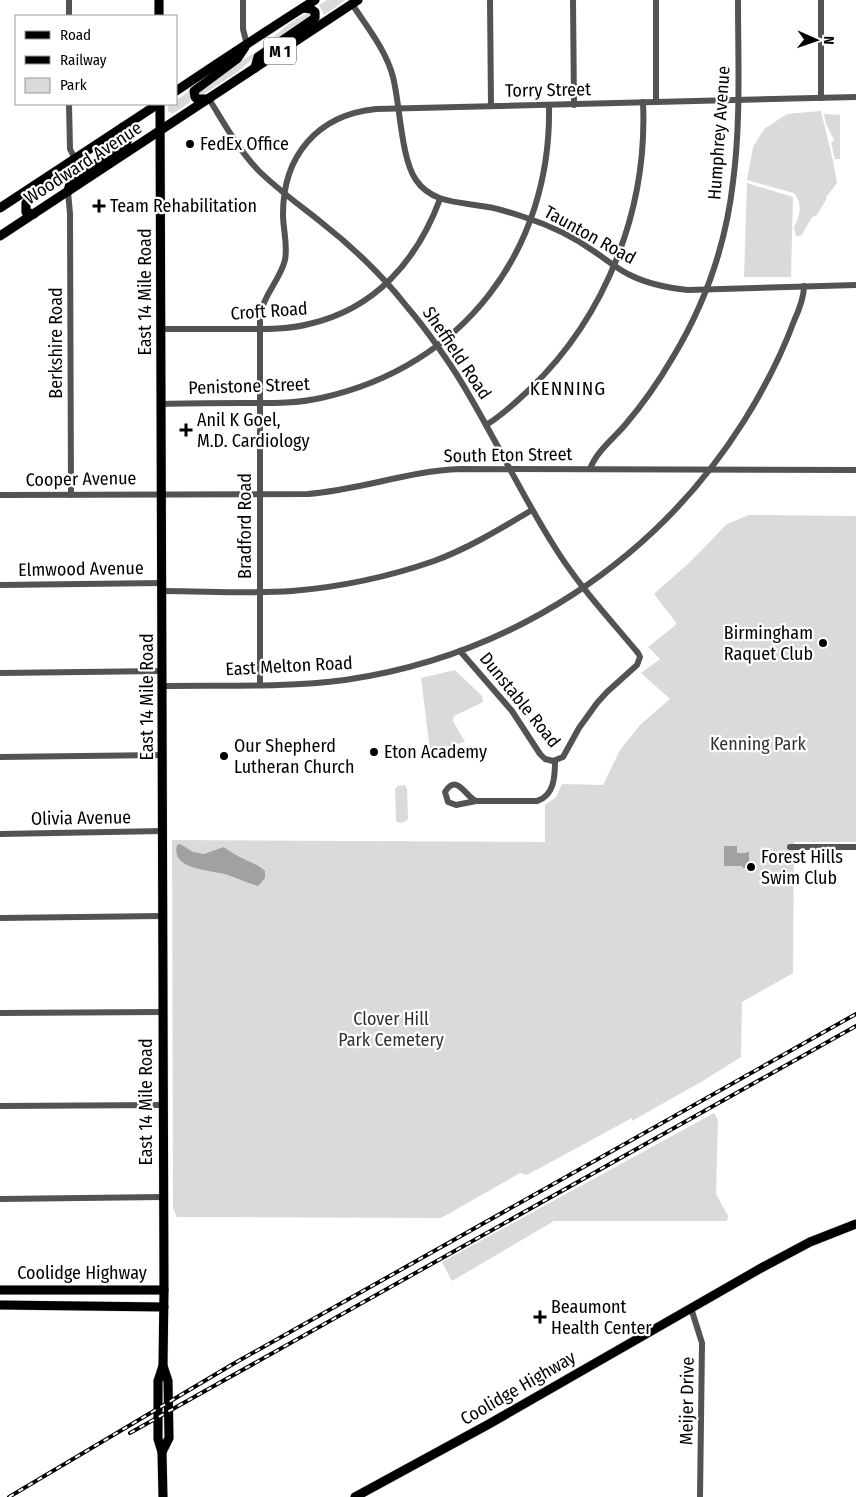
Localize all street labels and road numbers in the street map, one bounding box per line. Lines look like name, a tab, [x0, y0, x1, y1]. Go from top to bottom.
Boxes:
road number: M 1	[264, 37, 296, 64]
street label: Humphrey Avenue	[703, 65, 735, 201]
street label: Torry Street	[505, 78, 591, 102]
street label: Woodward Avenue	[20, 117, 146, 209]
street label: Taunton Road	[540, 201, 640, 269]
street label: East 14 Mile Road	[134, 228, 156, 356]
street label: Berkshire Road	[45, 287, 67, 399]
street label: Croft Road	[230, 297, 308, 325]
street label: Sheffield Road	[418, 303, 496, 403]
street label: Penistone Street	[188, 373, 310, 399]
street label: South Eton Street	[443, 443, 573, 467]
street label: Cooper Avenue	[25, 467, 137, 491]
street label: Bradford Road	[234, 473, 256, 579]
street label: Elmwood Avenue	[18, 557, 144, 581]
street label: East 14 Mile Road	[136, 633, 158, 761]
street label: Dunstable Road	[475, 648, 565, 752]
street label: East Melton Road	[225, 652, 353, 680]
street label: Olivia Avenue	[31, 806, 131, 830]
street label: East 14 Mile Road	[135, 1038, 157, 1166]
street label: Coolidge Highway	[17, 1262, 147, 1284]
street label: Coolidge Highway	[456, 1346, 580, 1430]
street label: Meijer Drive	[675, 1357, 699, 1445]

